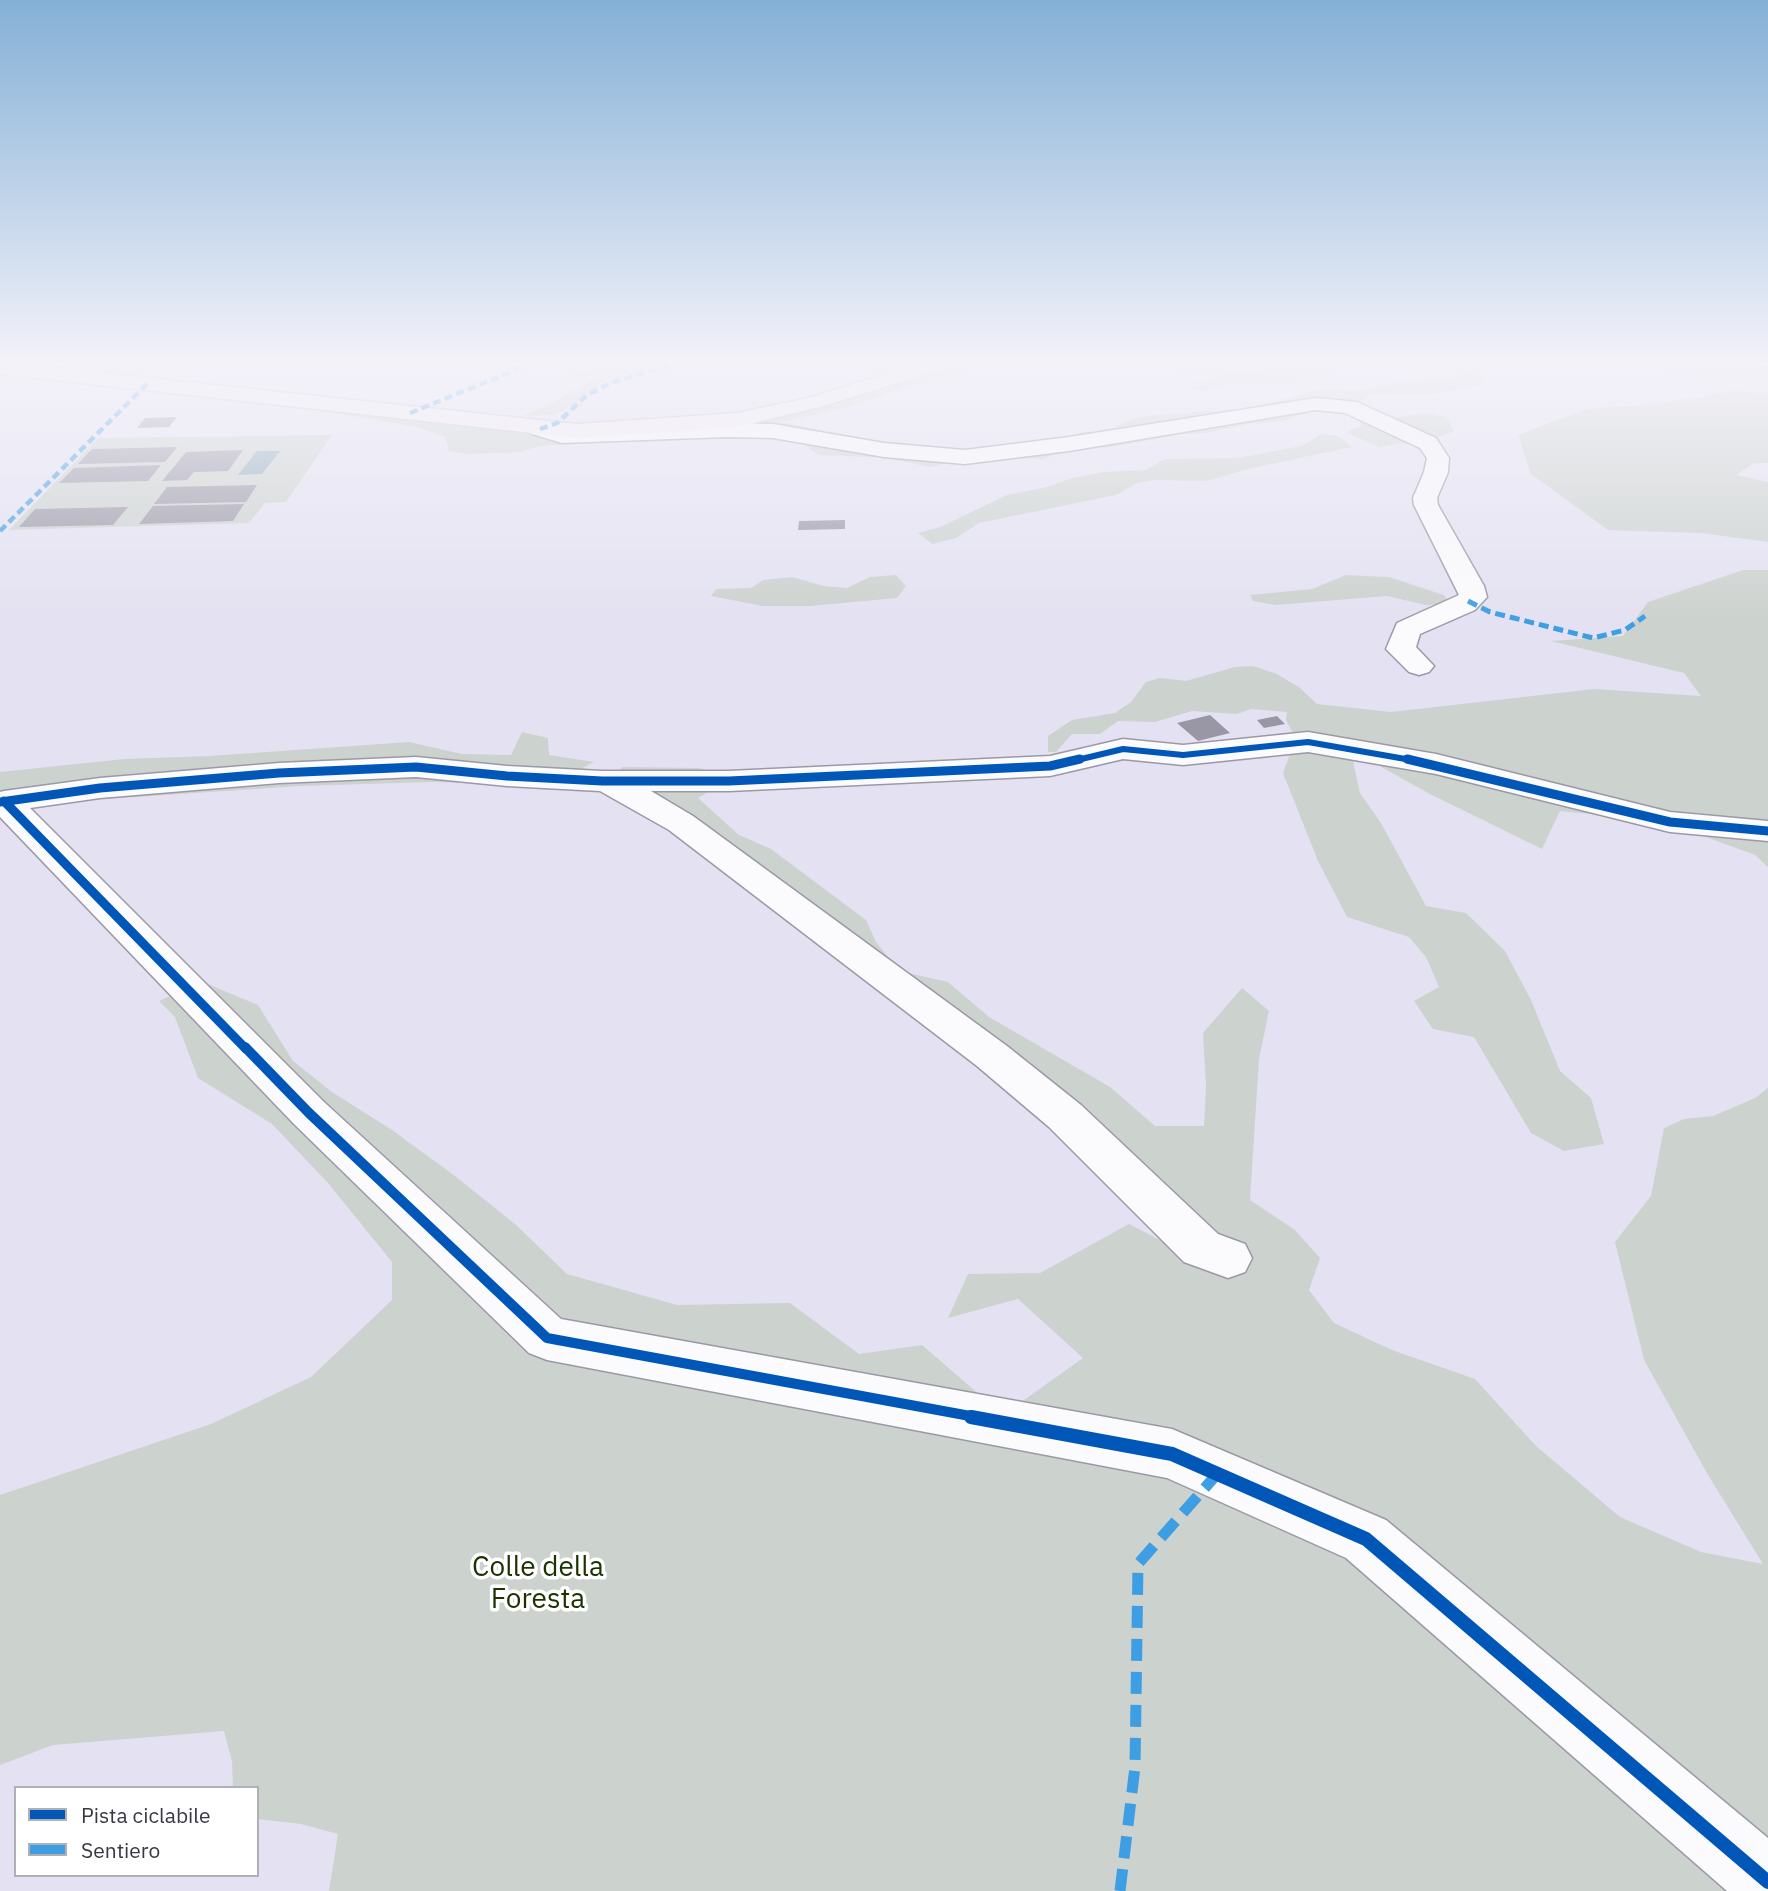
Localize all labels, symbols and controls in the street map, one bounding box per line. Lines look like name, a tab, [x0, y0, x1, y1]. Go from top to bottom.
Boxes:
park label: Colle della Foresta	[472, 1551, 604, 1617]
legend	[14, 1786, 259, 1877]
text: Pista ciclabile	[81, 1801, 211, 1829]
text: Sentiero	[81, 1836, 160, 1864]

